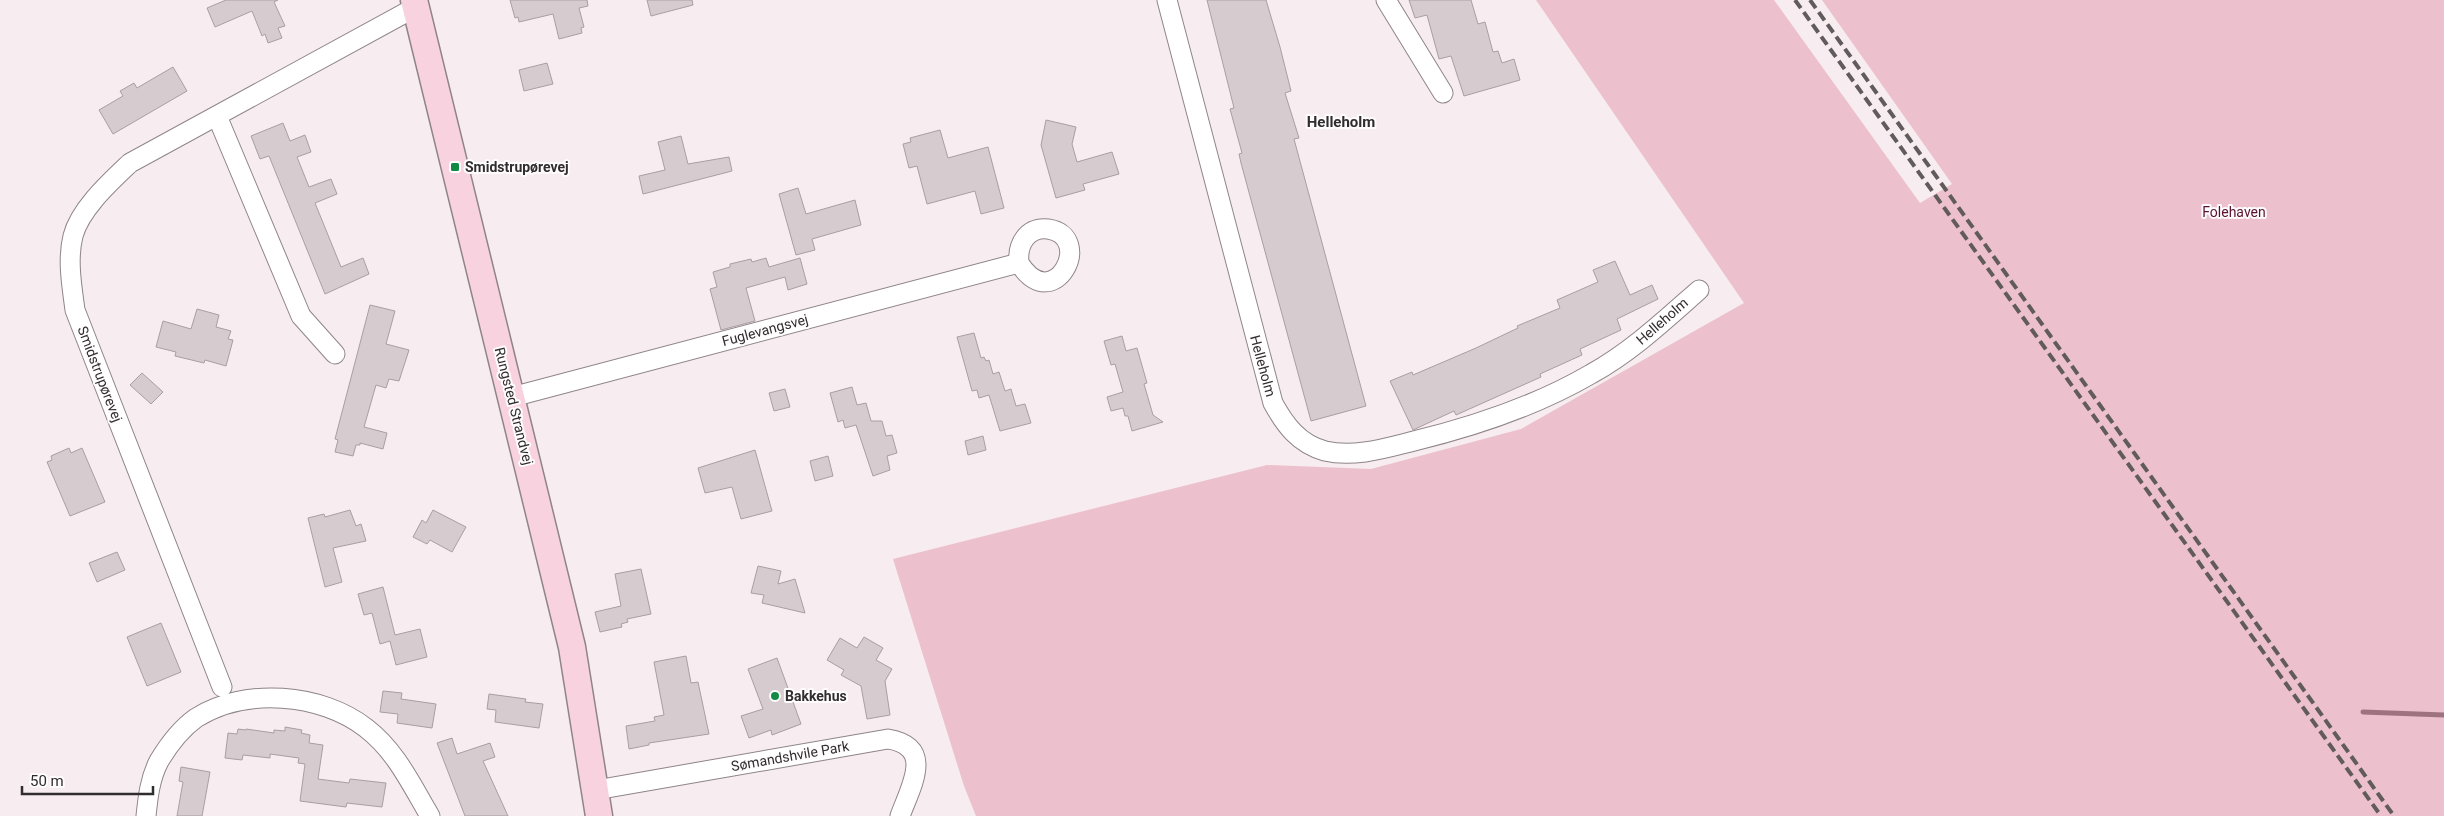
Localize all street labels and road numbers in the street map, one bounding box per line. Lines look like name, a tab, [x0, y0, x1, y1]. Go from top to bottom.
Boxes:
street label: Helleholm	[1633, 294, 1691, 348]
street label: Fuglevangsvej	[720, 311, 810, 349]
street label: Smidstrupørevej	[74, 324, 126, 424]
street label: Helleholm	[1247, 333, 1279, 399]
street label: Rungsted Strandvej	[492, 346, 536, 466]
street label: Sømandshvile Park	[730, 738, 851, 774]

